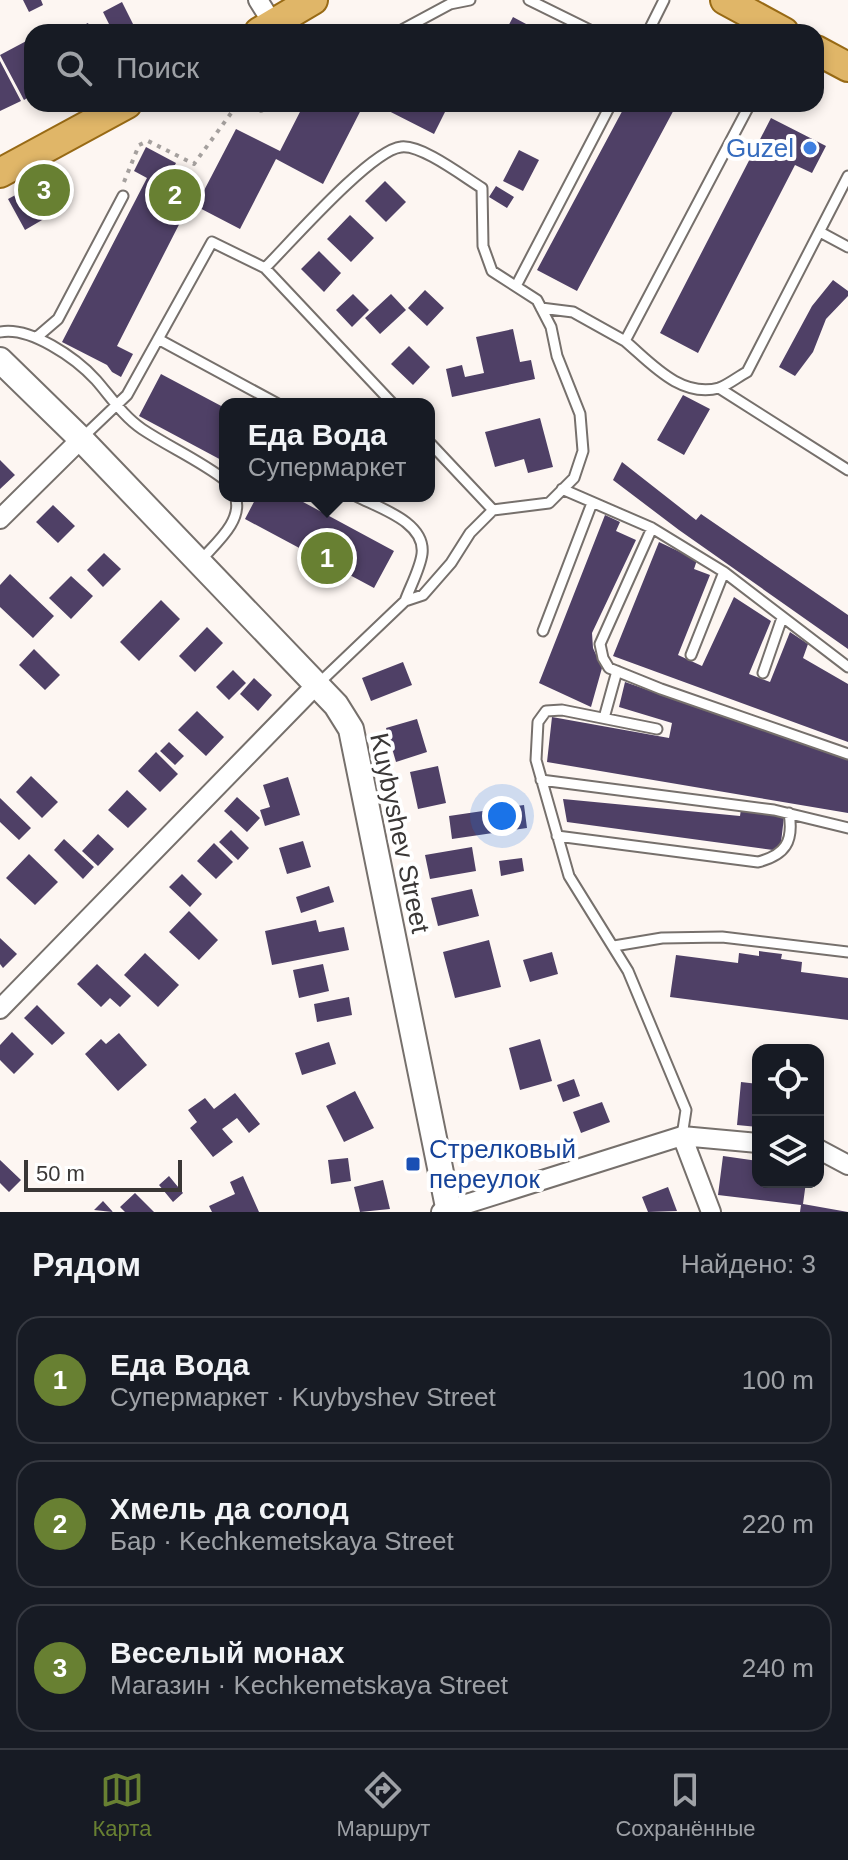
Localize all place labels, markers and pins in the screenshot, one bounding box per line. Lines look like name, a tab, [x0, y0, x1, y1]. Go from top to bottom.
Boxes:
place label: Guzel	[726, 133, 794, 163]
marker: Guzel	[801, 139, 819, 157]
pin: 3	[18, 160, 70, 220]
pin: 2	[149, 165, 201, 225]
pin: 1	[301, 528, 353, 588]
place label: Стрелковый переулок	[429, 1134, 576, 1194]
marker: Стрелковый переулок	[404, 1155, 422, 1173]

